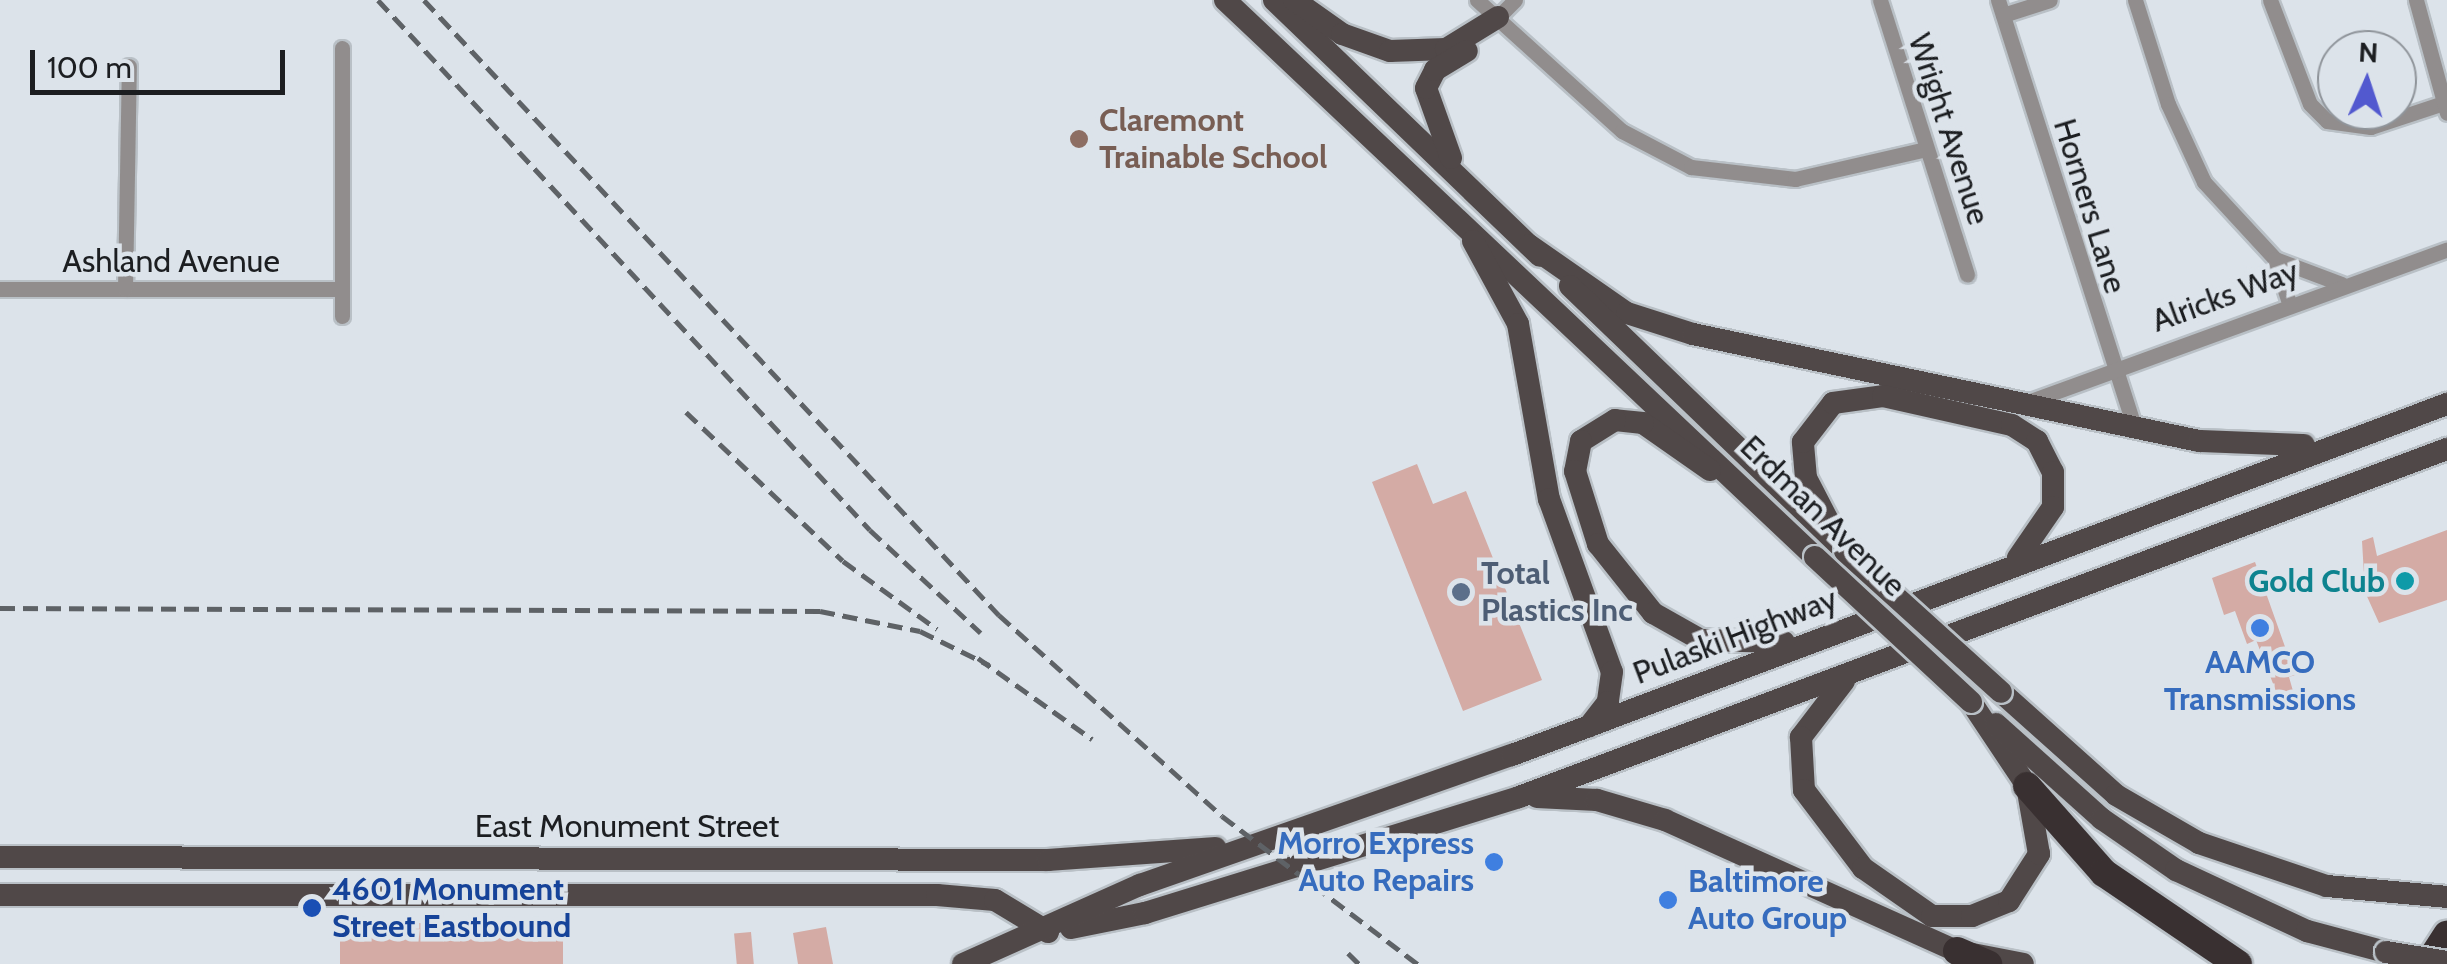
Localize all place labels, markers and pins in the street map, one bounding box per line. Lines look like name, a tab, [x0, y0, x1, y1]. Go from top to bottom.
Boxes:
place label: Claremont Trainable School	[1099, 102, 1328, 177]
marker: Claremont Trainable School	[1068, 128, 1090, 150]
place label: Total Plastics Inc	[1481, 555, 1633, 630]
place label: Gold Club	[2248, 562, 2385, 600]
marker: Gold Club	[2394, 570, 2416, 592]
marker: Total Plastics Inc	[1450, 581, 1472, 603]
marker: AAMCO Transmissions	[2249, 617, 2271, 639]
place label: AAMCO Transmissions	[2164, 644, 2356, 719]
place label: Morro Express Auto Repairs	[1277, 825, 1474, 900]
marker: Morro Express Auto Repairs	[1483, 851, 1505, 873]
place label: Baltimore Auto Group	[1688, 863, 1847, 938]
place label: 4601 Monument Street Eastbound	[332, 871, 571, 946]
marker: Baltimore Auto Group	[1657, 889, 1679, 911]
marker: 4601 Monument Street Eastbound	[301, 897, 323, 919]

